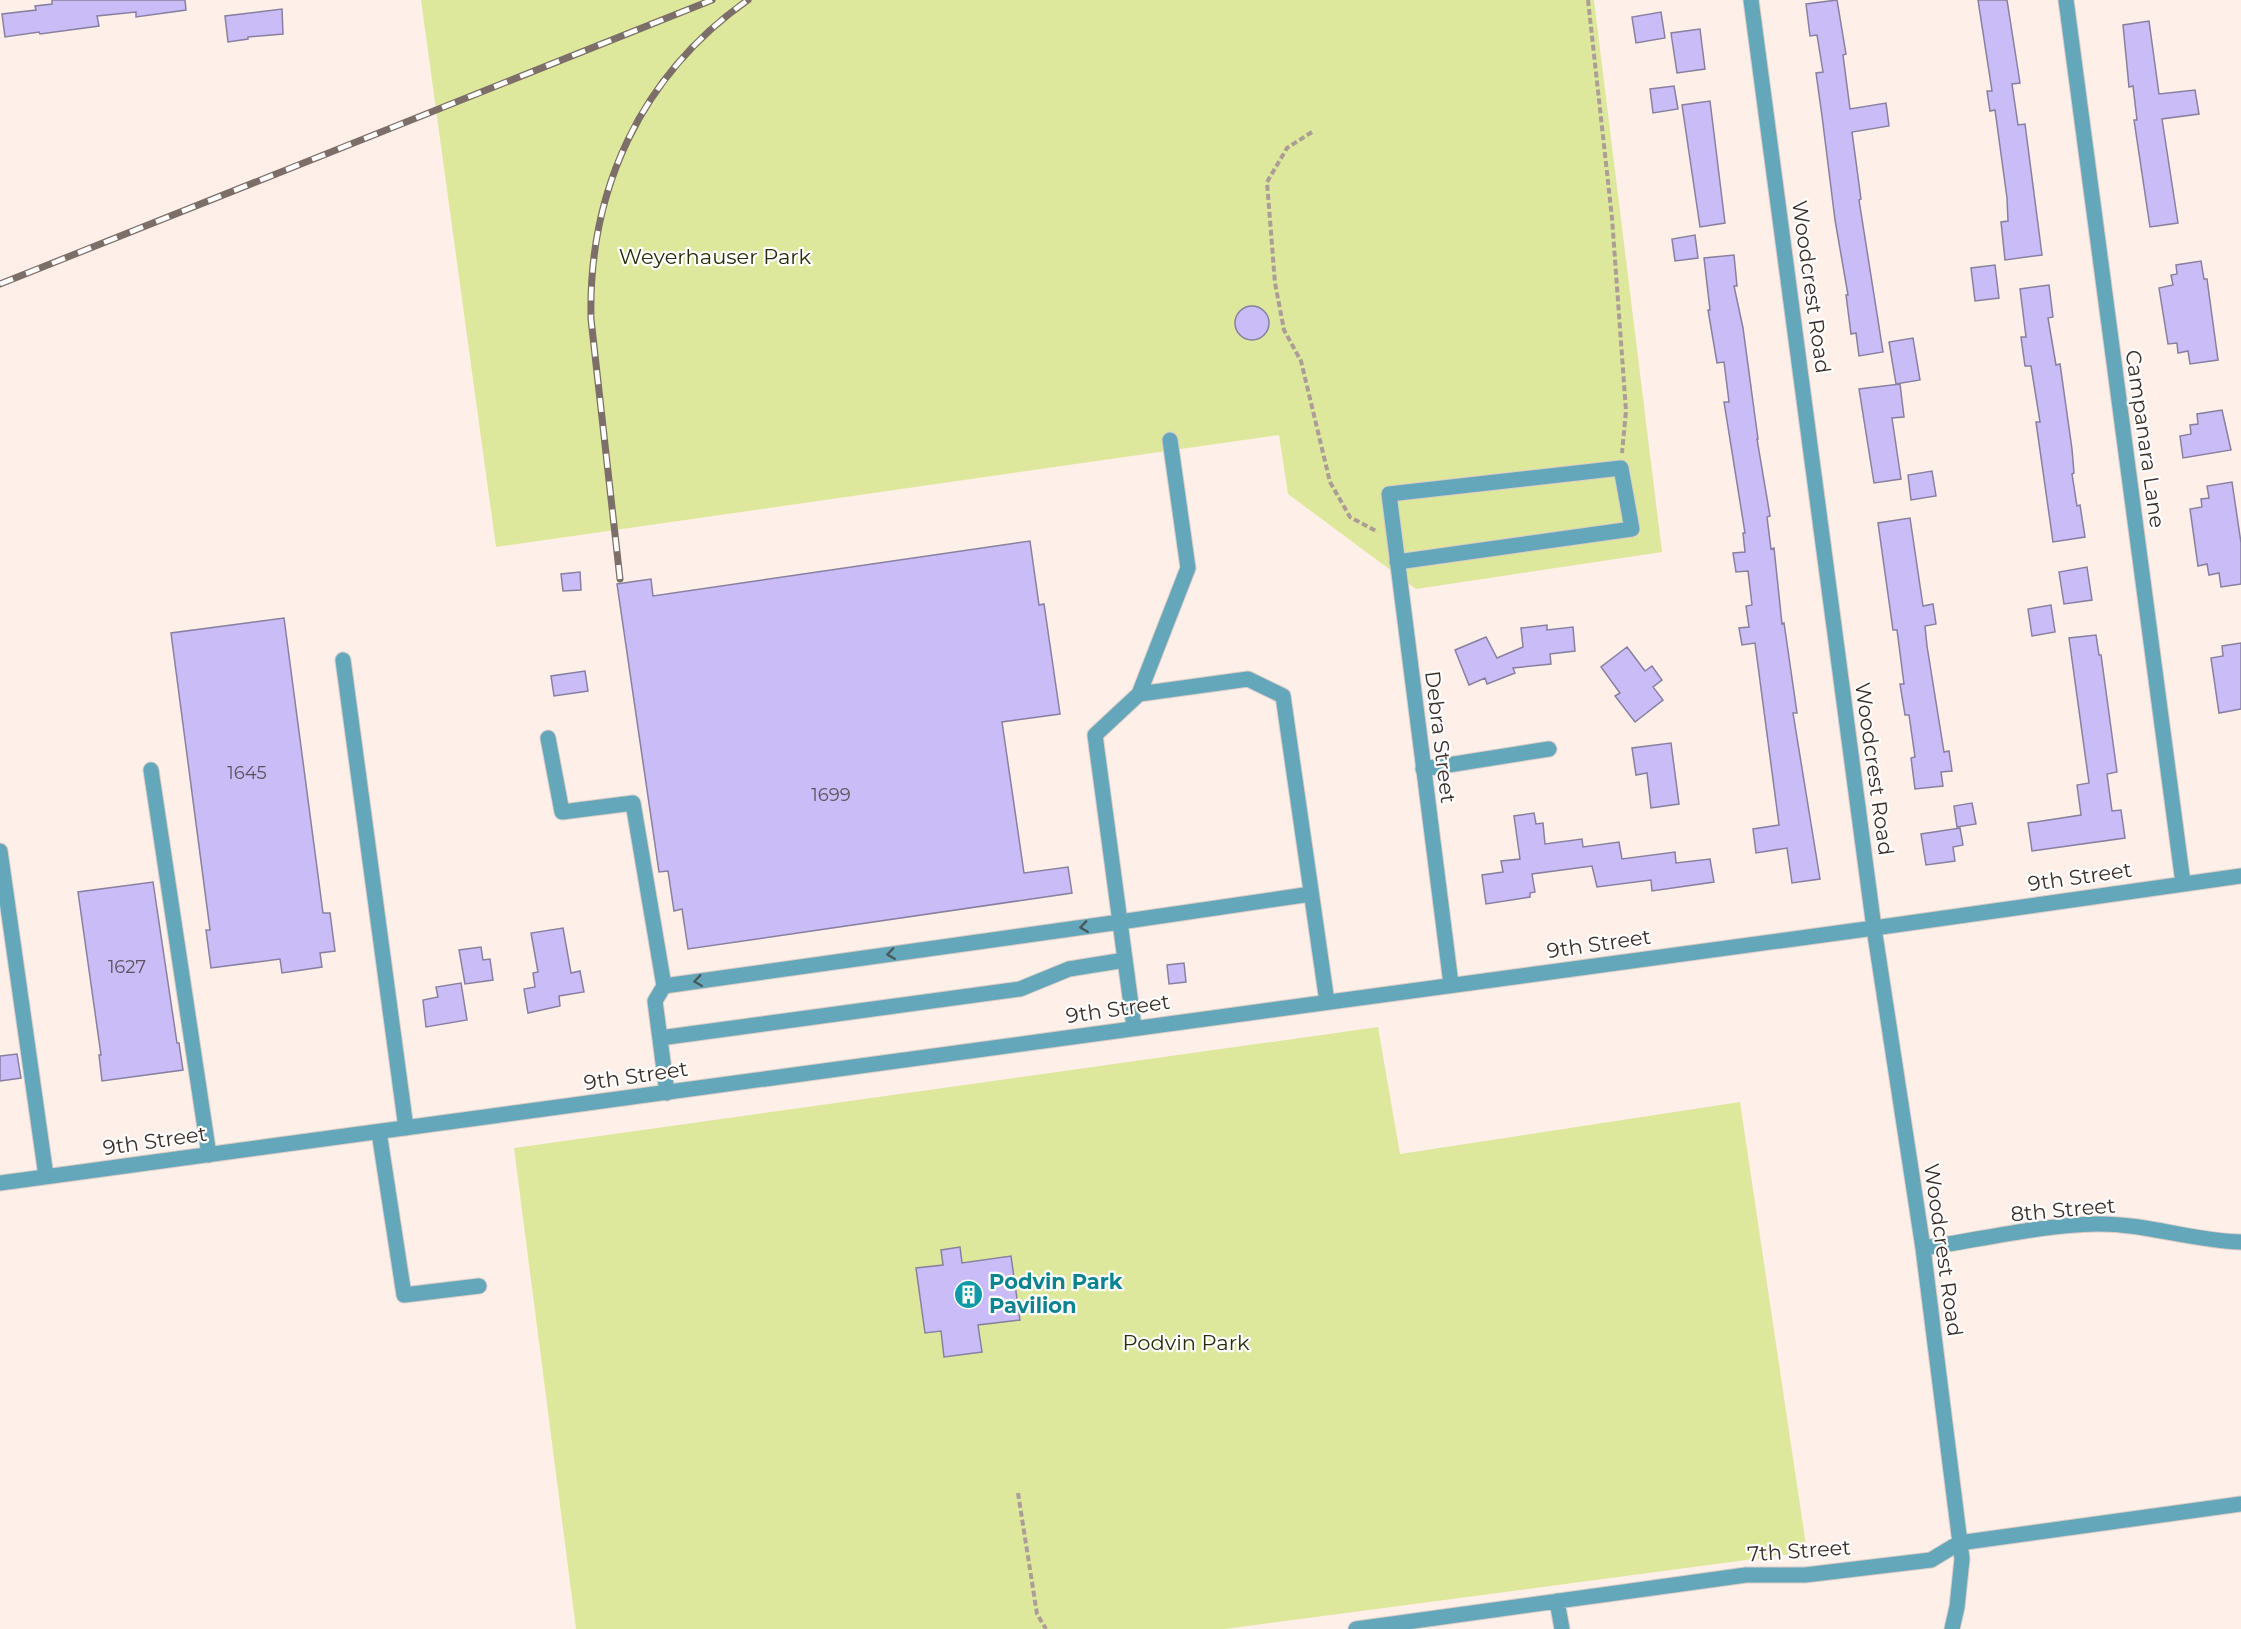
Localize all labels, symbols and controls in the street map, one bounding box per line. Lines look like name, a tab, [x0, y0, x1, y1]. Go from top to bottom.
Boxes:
street label: Woodcrest Road	[1787, 199, 1836, 375]
park label: Weyerhauser Park	[619, 244, 812, 269]
street label: Campanara Lane	[2121, 348, 2170, 530]
street label: Debra Street	[1420, 669, 1461, 805]
street label: Woodcrest Road	[1850, 681, 1899, 857]
house number: 1645	[227, 762, 267, 784]
house number: 1699	[811, 784, 851, 806]
street label: 9th Street	[2026, 857, 2134, 896]
one-way arrow	[1080, 920, 1089, 932]
street label: 9th Street	[1545, 924, 1653, 963]
one-way arrow	[887, 947, 896, 959]
house number: 1627	[108, 956, 146, 978]
one-way arrow	[694, 974, 703, 986]
street label: 9th Street	[1064, 989, 1172, 1028]
street label: 9th Street	[582, 1056, 690, 1095]
street label: 9th Street	[101, 1121, 209, 1160]
street label: Woodcrest Road	[1919, 1162, 1968, 1338]
street label: 8th Street	[2010, 1192, 2116, 1227]
place label: Podvin Park Pavilion	[989, 1269, 1123, 1318]
building icon: Podvin Park Pavilion	[952, 1278, 984, 1310]
park label: Podvin Park	[1123, 1330, 1250, 1355]
street label: 7th Street	[1746, 1534, 1852, 1567]

